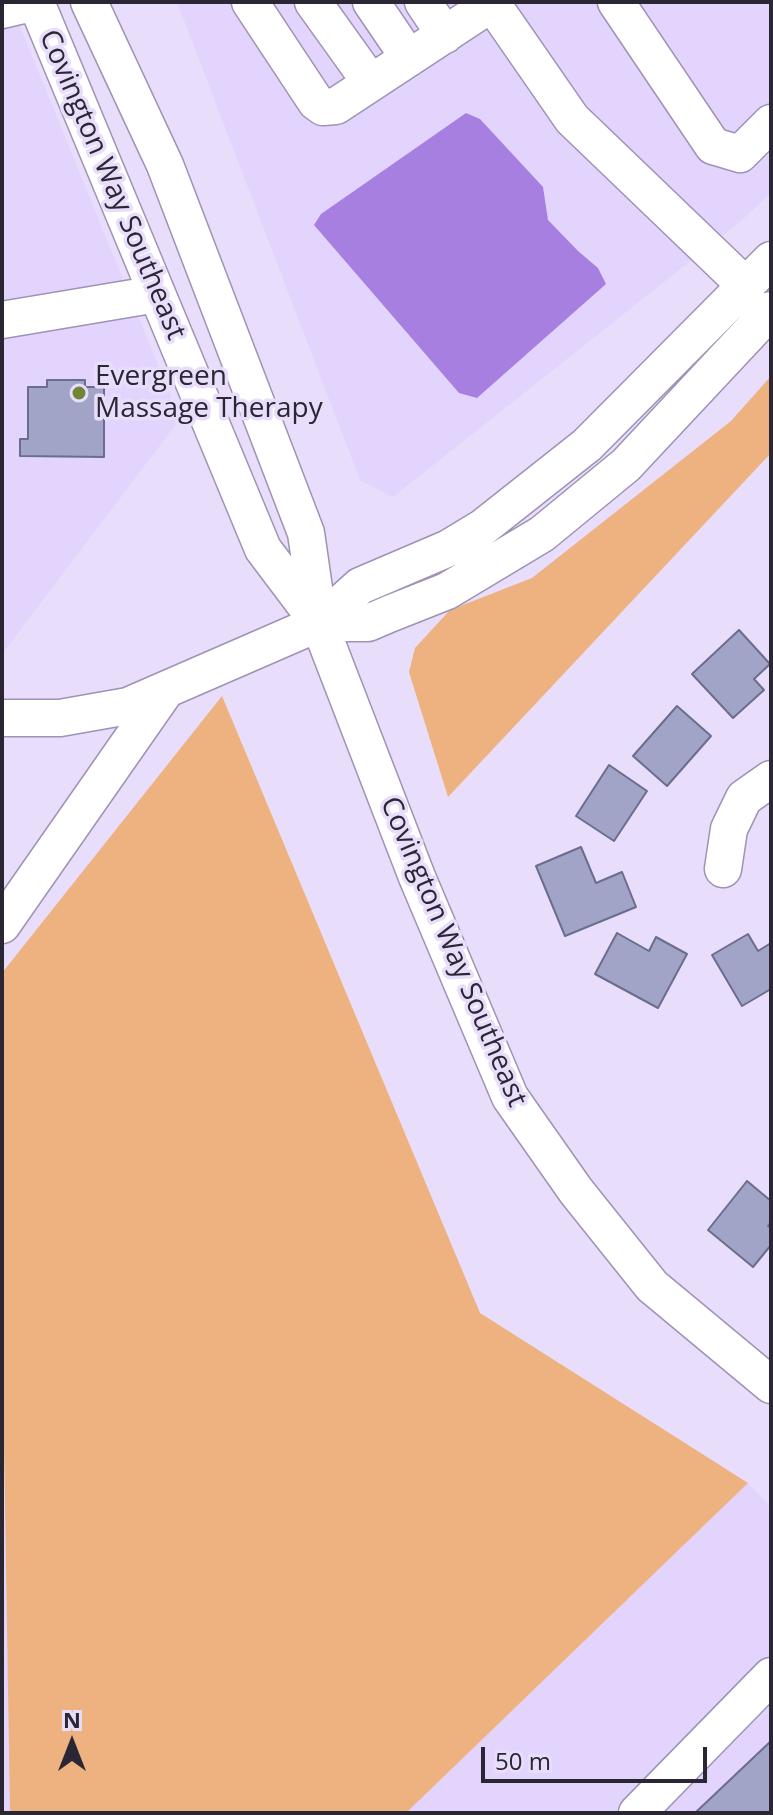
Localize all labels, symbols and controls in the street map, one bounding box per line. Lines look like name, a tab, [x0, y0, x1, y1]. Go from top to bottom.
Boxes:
street label: Covington Way Southeast	[31, 25, 193, 345]
place label: Evergreen Massage Therapy	[95, 360, 323, 426]
marker: Evergreen Massage Therapy	[70, 384, 88, 402]
street label: Covington Way Southeast	[372, 792, 534, 1112]
north arrow	[32, 1703, 112, 1783]
text: N	[63, 1704, 81, 1734]
scale bar	[485, 1731, 711, 1781]
text: 50 m	[495, 1744, 551, 1777]

